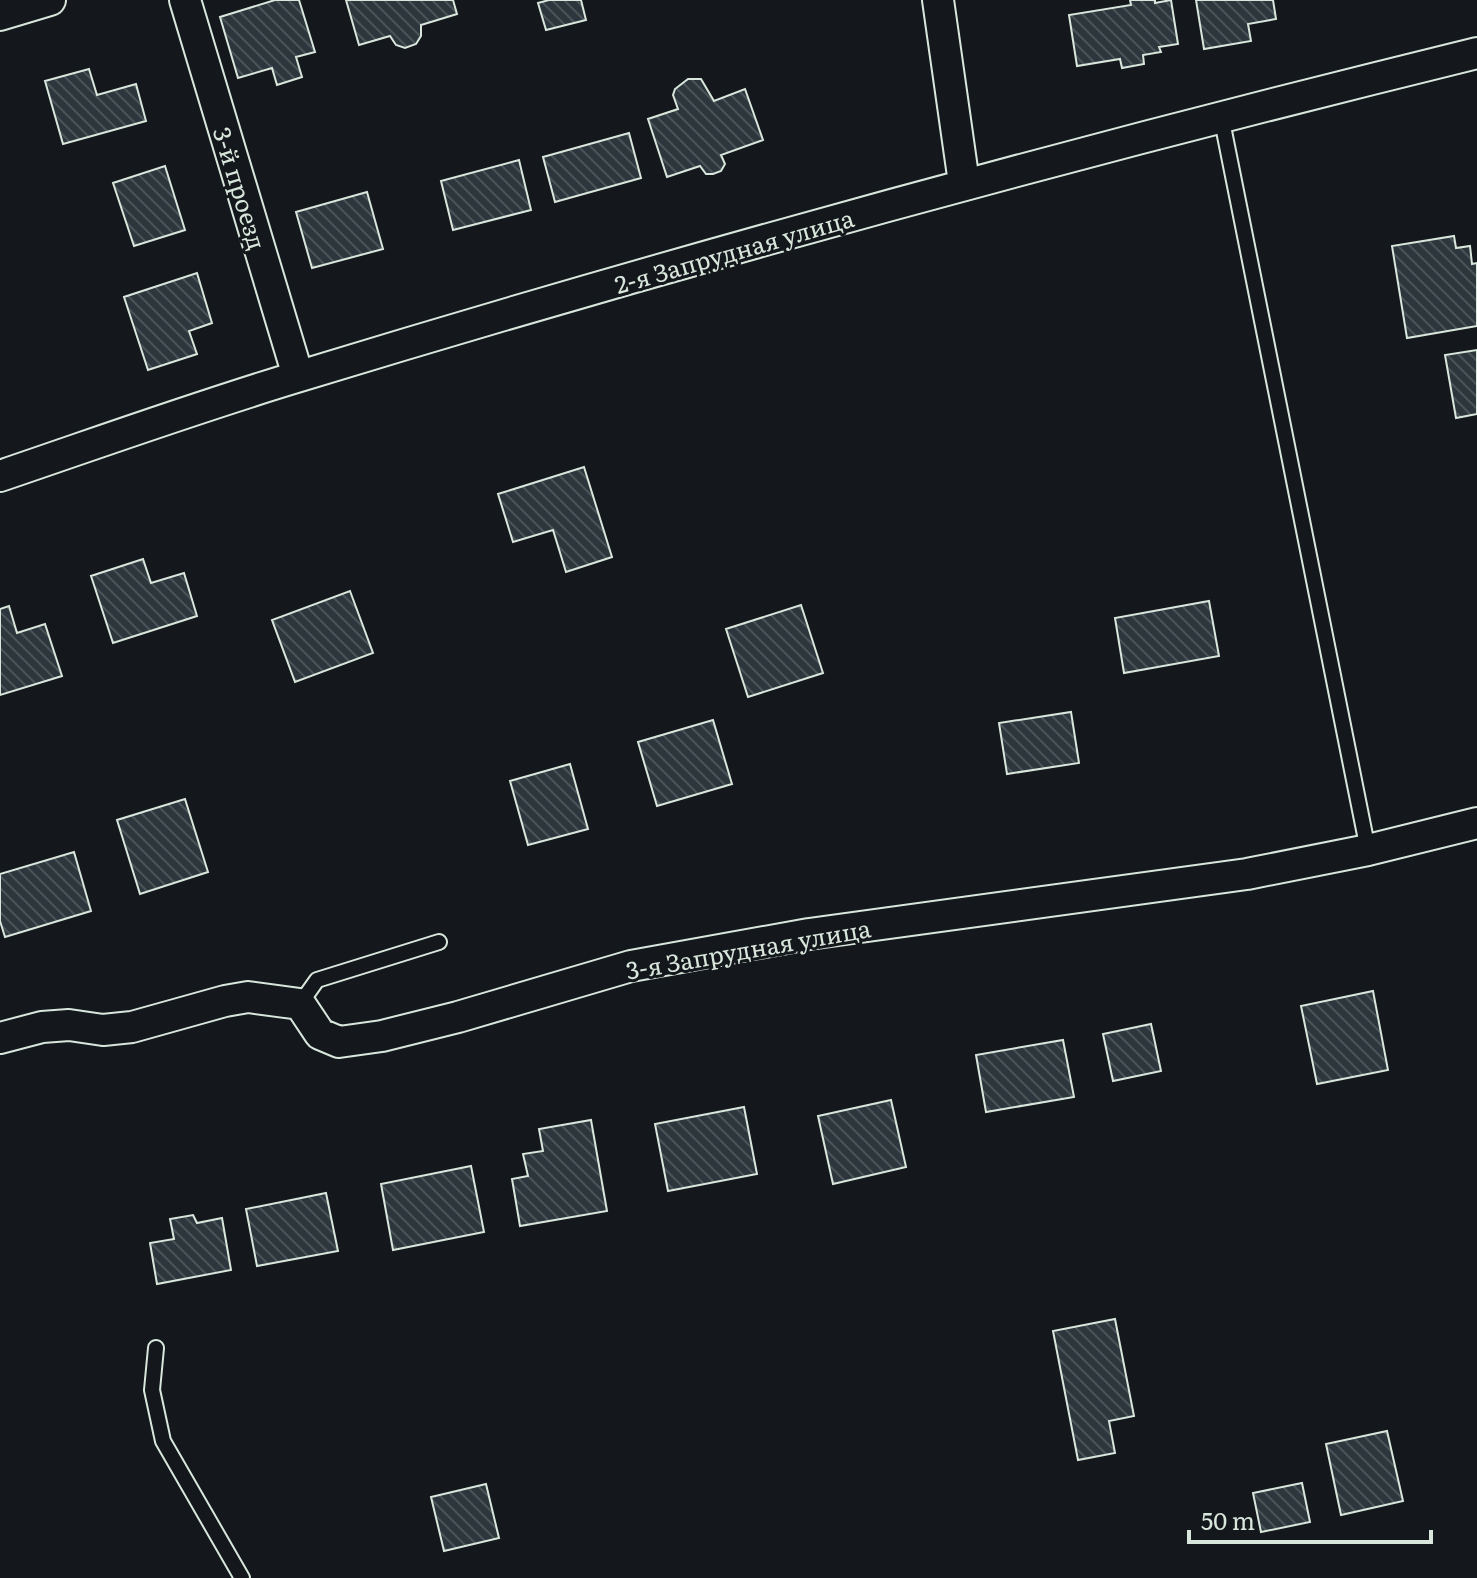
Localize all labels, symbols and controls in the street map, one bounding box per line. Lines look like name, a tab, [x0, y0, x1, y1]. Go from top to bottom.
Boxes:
street label: 3-й проезд	[206, 122, 276, 254]
street label: 2-я Запрудная улица	[610, 199, 858, 301]
street label: 3-я Запрудная улица	[623, 909, 873, 987]
scale bar	[1189, 1494, 1431, 1544]
text: 50 m	[1201, 1502, 1255, 1537]

